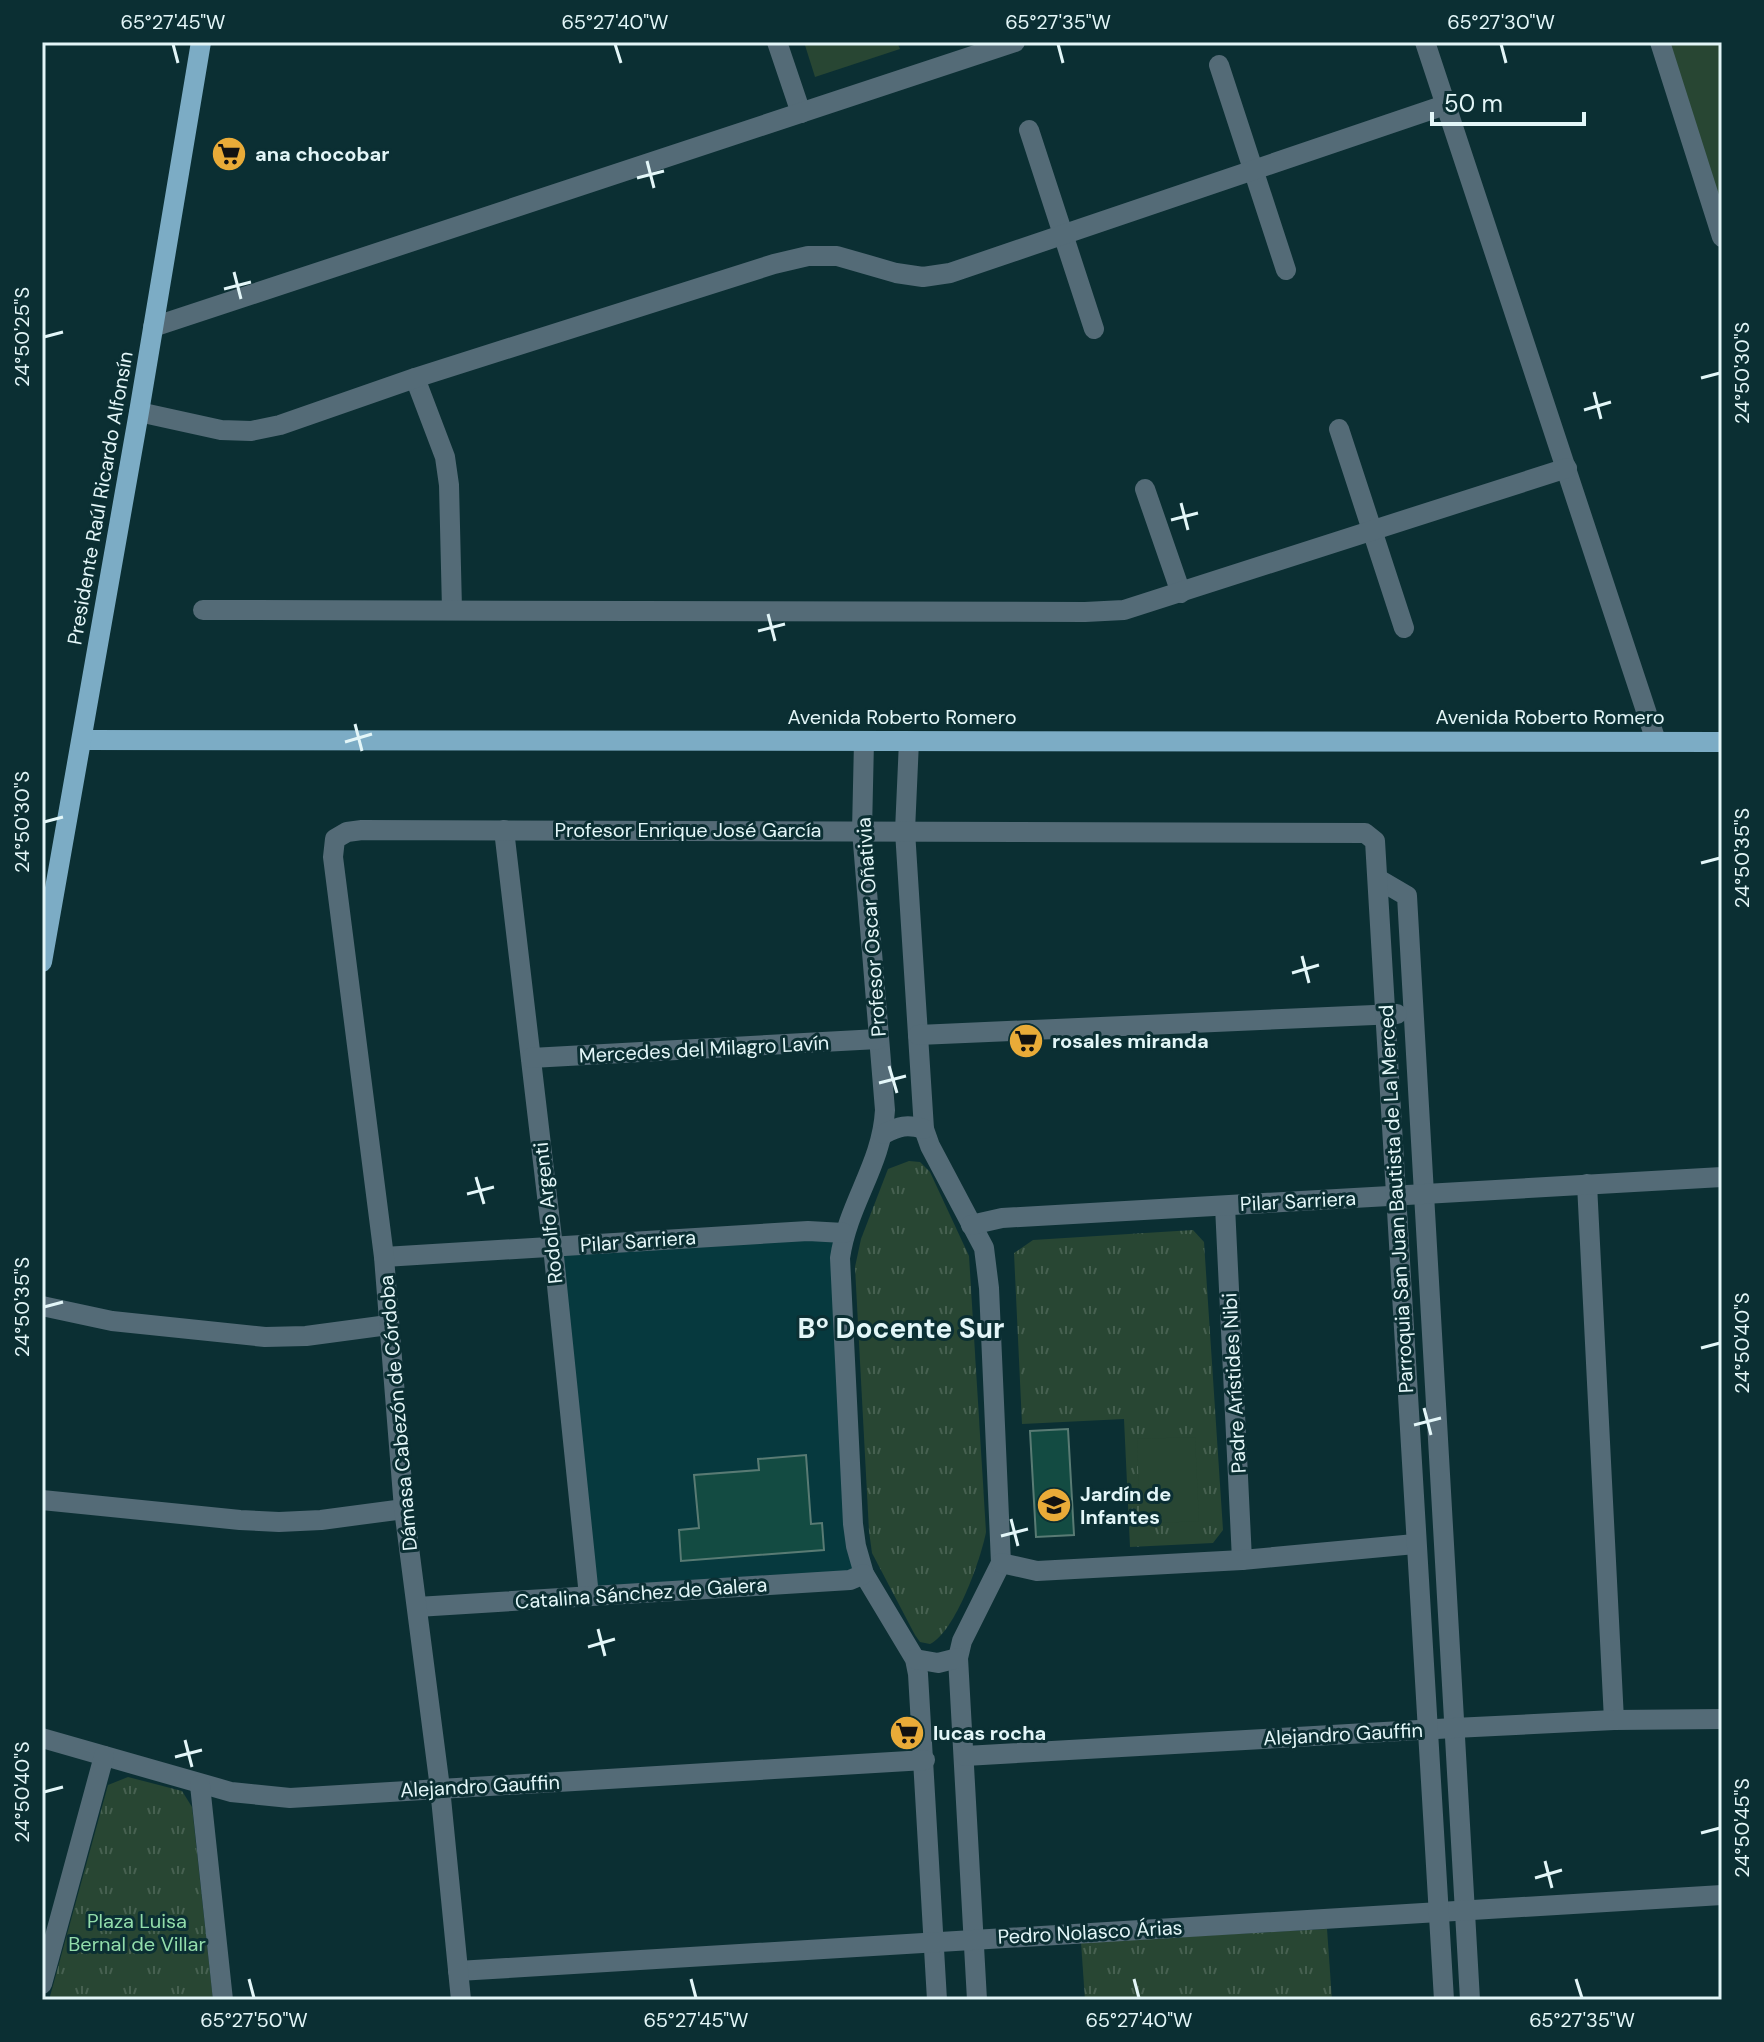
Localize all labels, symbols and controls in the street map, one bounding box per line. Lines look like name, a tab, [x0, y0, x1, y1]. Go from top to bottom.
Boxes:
text: 65°27'45"W	[121, 9, 225, 35]
text: 65°27'40"W	[562, 9, 668, 35]
text: 65°27'35"W	[1005, 9, 1111, 35]
text: 65°27'30"W	[1447, 9, 1555, 35]
scale bar	[1432, 76, 1584, 126]
text: 50 m	[1444, 88, 1503, 119]
supermarket icon: ana chocobar	[210, 135, 248, 173]
place label: ana chocobar	[255, 141, 390, 167]
text: 24°50'25"S	[9, 287, 35, 387]
text: 24°50'30"S	[1729, 322, 1755, 424]
street label: Presidente Raúl Ricardo Alfonsín	[61, 349, 139, 647]
street label: Avenida Roberto Romero	[787, 704, 1017, 730]
street label: Avenida Roberto Romero	[1435, 704, 1665, 730]
text: 24°50'30"S	[9, 771, 35, 873]
text: 24°50'35"S	[1729, 808, 1755, 908]
street label: Profesor Oscar Oñativia	[850, 816, 892, 1038]
street label: Profesor Enrique José García	[555, 817, 821, 843]
street label: Parroquia San Juan Bautista de La Merced	[1373, 1004, 1419, 1394]
supermarket icon: rosales miranda	[1007, 1022, 1045, 1060]
place label: rosales miranda	[1052, 1028, 1209, 1054]
street label: Mercedes del Milagro Lavín	[578, 1029, 830, 1069]
street label: Rodolfo Argenti	[528, 1141, 568, 1285]
street label: Pilar Sarriera	[1239, 1185, 1357, 1217]
street label: Pilar Sarriera	[579, 1224, 697, 1258]
text: 24°50'35"S	[9, 1257, 35, 1357]
street label: Dámasa Cabezón de Córdoba	[373, 1274, 423, 1552]
street label: Padre Arístides Nibi	[1216, 1292, 1252, 1474]
text: 24°50'40"S	[1729, 1292, 1755, 1394]
district label: Bº Docente Sur	[798, 1310, 1004, 1347]
place label: Jardín de Infantes	[1080, 1481, 1171, 1530]
school or university icon: Jardín de Infantes	[1035, 1486, 1073, 1524]
street label: Catalina Sánchez de Galera	[514, 1571, 768, 1615]
supermarket icon: lucas rocha	[888, 1714, 926, 1752]
street label: Alejandro Gauffin	[1262, 1717, 1424, 1751]
place label: lucas rocha	[933, 1720, 1046, 1746]
text: 24°50'40"S	[9, 1741, 35, 1843]
street label: Alejandro Gauffin	[399, 1769, 561, 1803]
text: 24°50'45"S	[1729, 1778, 1755, 1878]
park label: Plaza Luisa Bernal de Villar	[68, 1908, 206, 1957]
street label: Pedro Nolasco Árias	[997, 1914, 1183, 1950]
text: 65°27'50"W	[200, 2007, 308, 2033]
text: 65°27'45"W	[644, 2007, 748, 2033]
text: 65°27'40"W	[1086, 2007, 1192, 2033]
text: 65°27'35"W	[1529, 2007, 1635, 2033]

